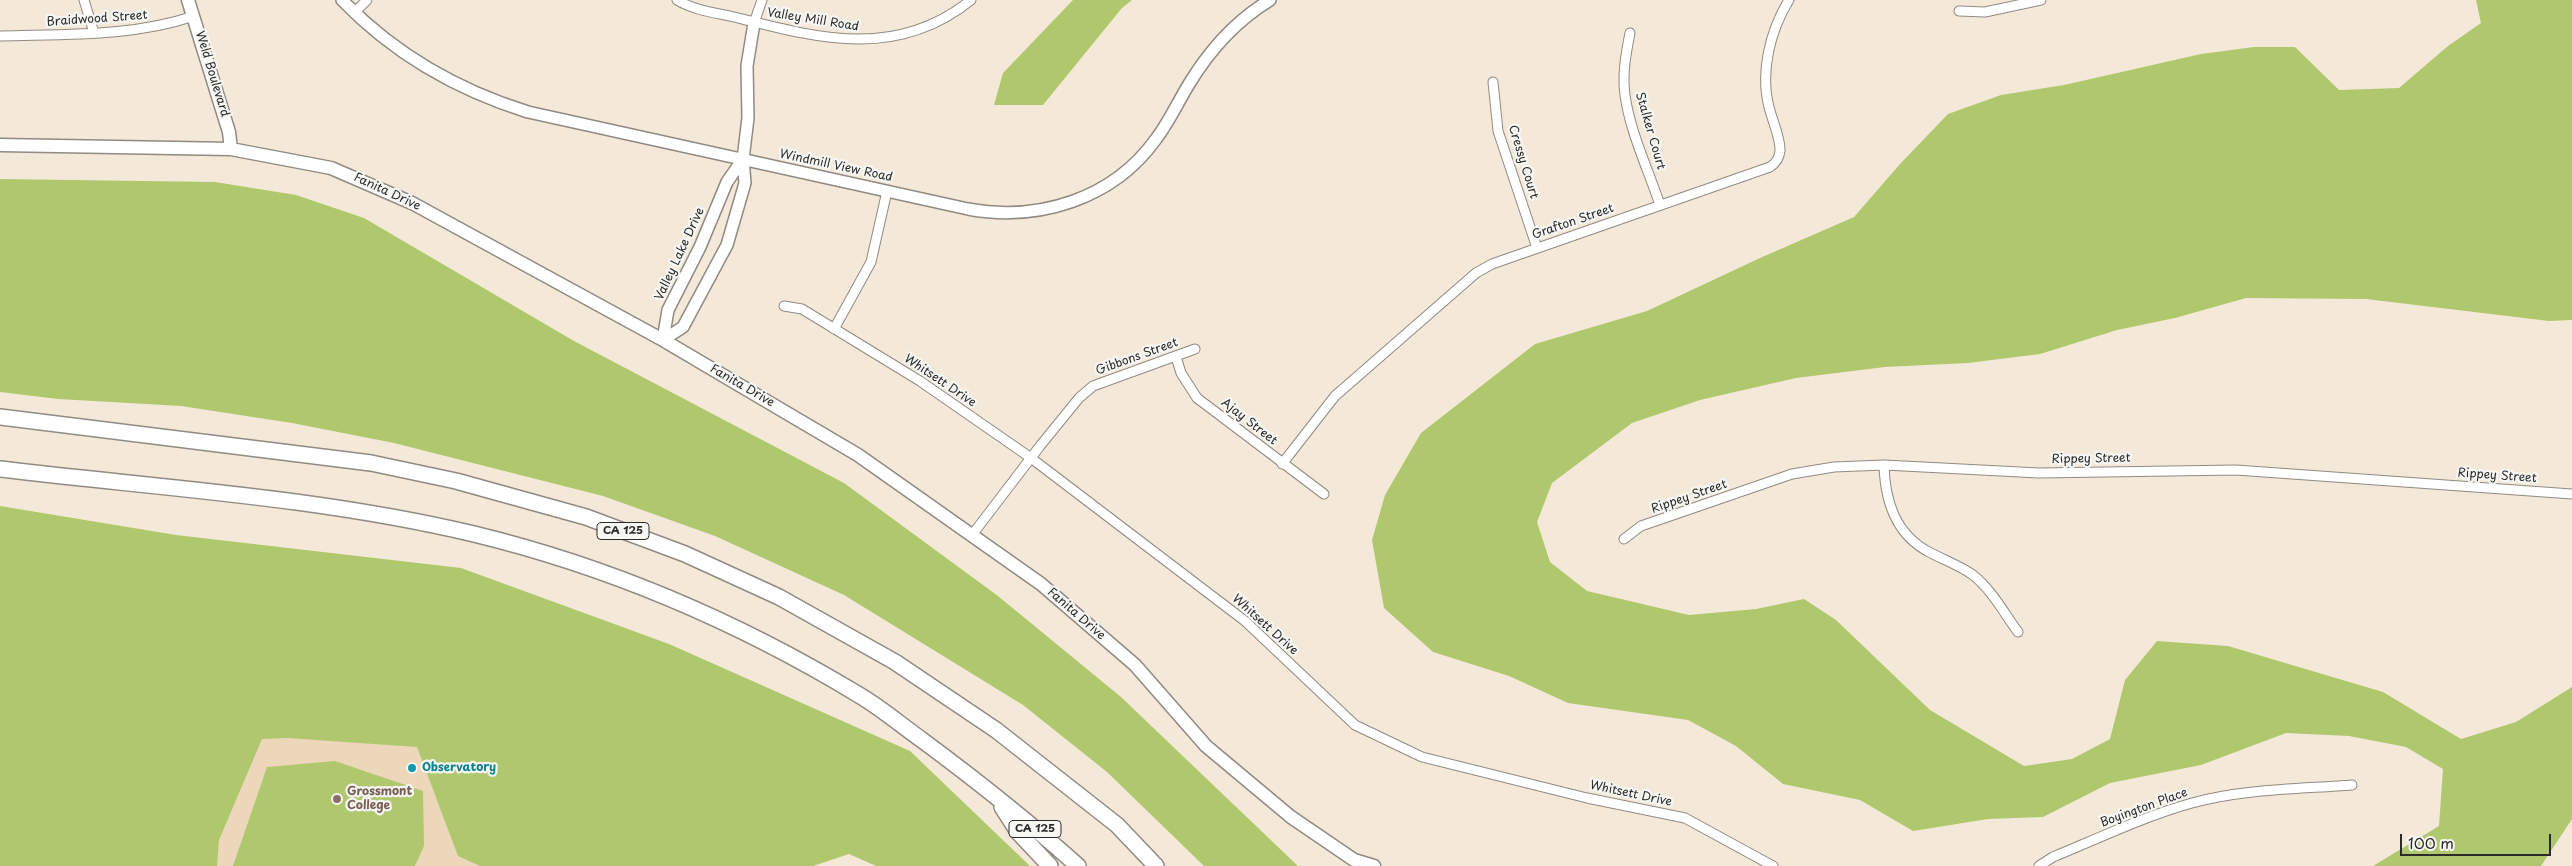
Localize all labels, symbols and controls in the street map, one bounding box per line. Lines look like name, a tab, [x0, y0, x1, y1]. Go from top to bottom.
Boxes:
street label: Valley Mill Road	[766, 6, 860, 34]
street label: Braidwood Street	[46, 8, 148, 30]
street label: Weld Boulevard	[192, 29, 232, 119]
street label: Stalker Court	[1632, 91, 1668, 171]
street label: Cressy Court	[1505, 124, 1541, 200]
street label: Windmill View Road	[778, 147, 894, 185]
street label: Fanita Drive	[351, 170, 423, 214]
street label: Grafton Street	[1530, 201, 1616, 243]
street label: Valley Lake Drive	[652, 205, 708, 303]
street label: Gibbons Street	[1094, 335, 1180, 379]
street label: Whitsett Drive	[901, 352, 979, 410]
street label: Fanita Drive	[707, 362, 777, 410]
street label: Ajay Street	[1218, 396, 1280, 448]
street label: Rippey Street	[2051, 451, 2131, 467]
street label: Rippey Street	[2457, 466, 2537, 486]
street label: Rippey Street	[1649, 477, 1729, 517]
road number: CA 125	[597, 522, 649, 540]
street label: Fanita Drive	[1044, 585, 1108, 643]
street label: Whitsett Drive	[1229, 592, 1301, 658]
place label: Observatory	[422, 761, 496, 775]
marker: Observatory	[406, 762, 418, 774]
street label: Whitsett Drive	[1589, 778, 1673, 810]
place label: Grossmont College	[347, 785, 412, 813]
street label: Boyington Place	[2098, 786, 2190, 830]
marker: Grossmont College	[331, 793, 343, 805]
road number: CA 125	[1009, 821, 1061, 838]
scale bar	[2402, 824, 2553, 856]
text: 100 m	[2408, 831, 2454, 854]

